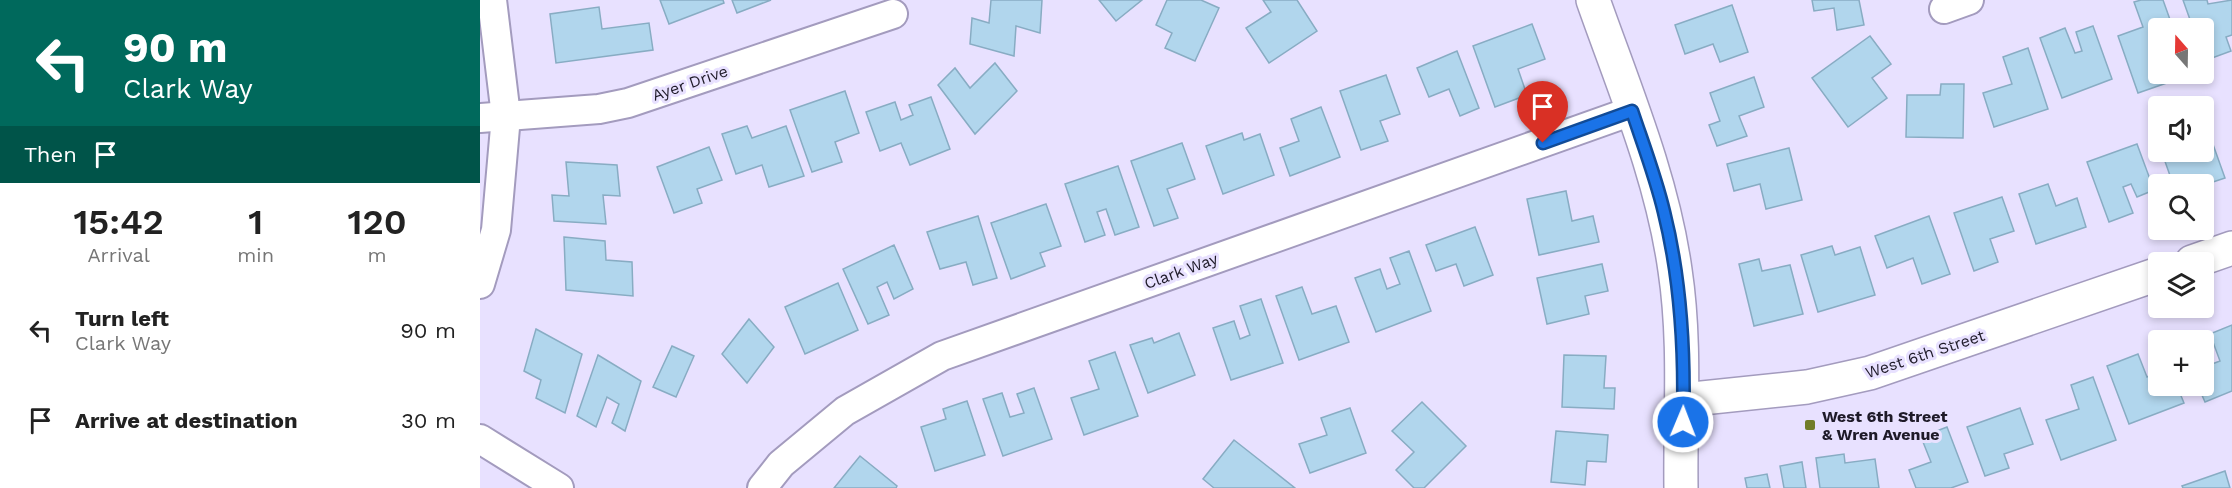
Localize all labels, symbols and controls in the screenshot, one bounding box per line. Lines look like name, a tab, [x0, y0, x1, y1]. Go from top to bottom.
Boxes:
north arrow	[2148, 18, 2214, 84]
map controls	[2148, 18, 2214, 396]
text: 90 m	[123, 23, 227, 72]
icon: left	[24, 24, 102, 102]
street label: Ayer Drive	[650, 61, 730, 105]
text: Clark Way	[123, 73, 253, 105]
pin	[1517, 81, 1568, 143]
icon: arrive	[1526, 90, 1559, 123]
button: sound	[2148, 96, 2214, 162]
icon: arrive	[89, 138, 122, 171]
text: Then	[24, 142, 77, 167]
button: search	[2148, 174, 2214, 240]
text: 15:42	[73, 201, 164, 243]
text: 1	[248, 201, 263, 243]
text: 120	[347, 201, 407, 243]
text: Arrival	[87, 243, 150, 267]
text: min	[237, 243, 274, 267]
text: m	[367, 243, 387, 267]
street label: Clark Way	[1142, 249, 1221, 293]
button: layers	[2148, 252, 2214, 318]
text: Turn left	[75, 306, 169, 331]
icon: left	[24, 314, 57, 347]
text: 90 m	[400, 318, 456, 343]
street label: West 6th Street	[1863, 326, 1987, 382]
button: +	[2148, 330, 2214, 396]
text: Clark Way	[75, 331, 171, 355]
position arrow	[1651, 390, 1715, 454]
icon: arrive	[24, 404, 57, 437]
place label: West 6th Street & Wren Avenue	[1822, 407, 1948, 444]
text: Arrive at destination	[75, 408, 298, 433]
text: 30 m	[401, 408, 456, 433]
marker: West 6th Street & Wren Avenue	[1803, 418, 1817, 432]

